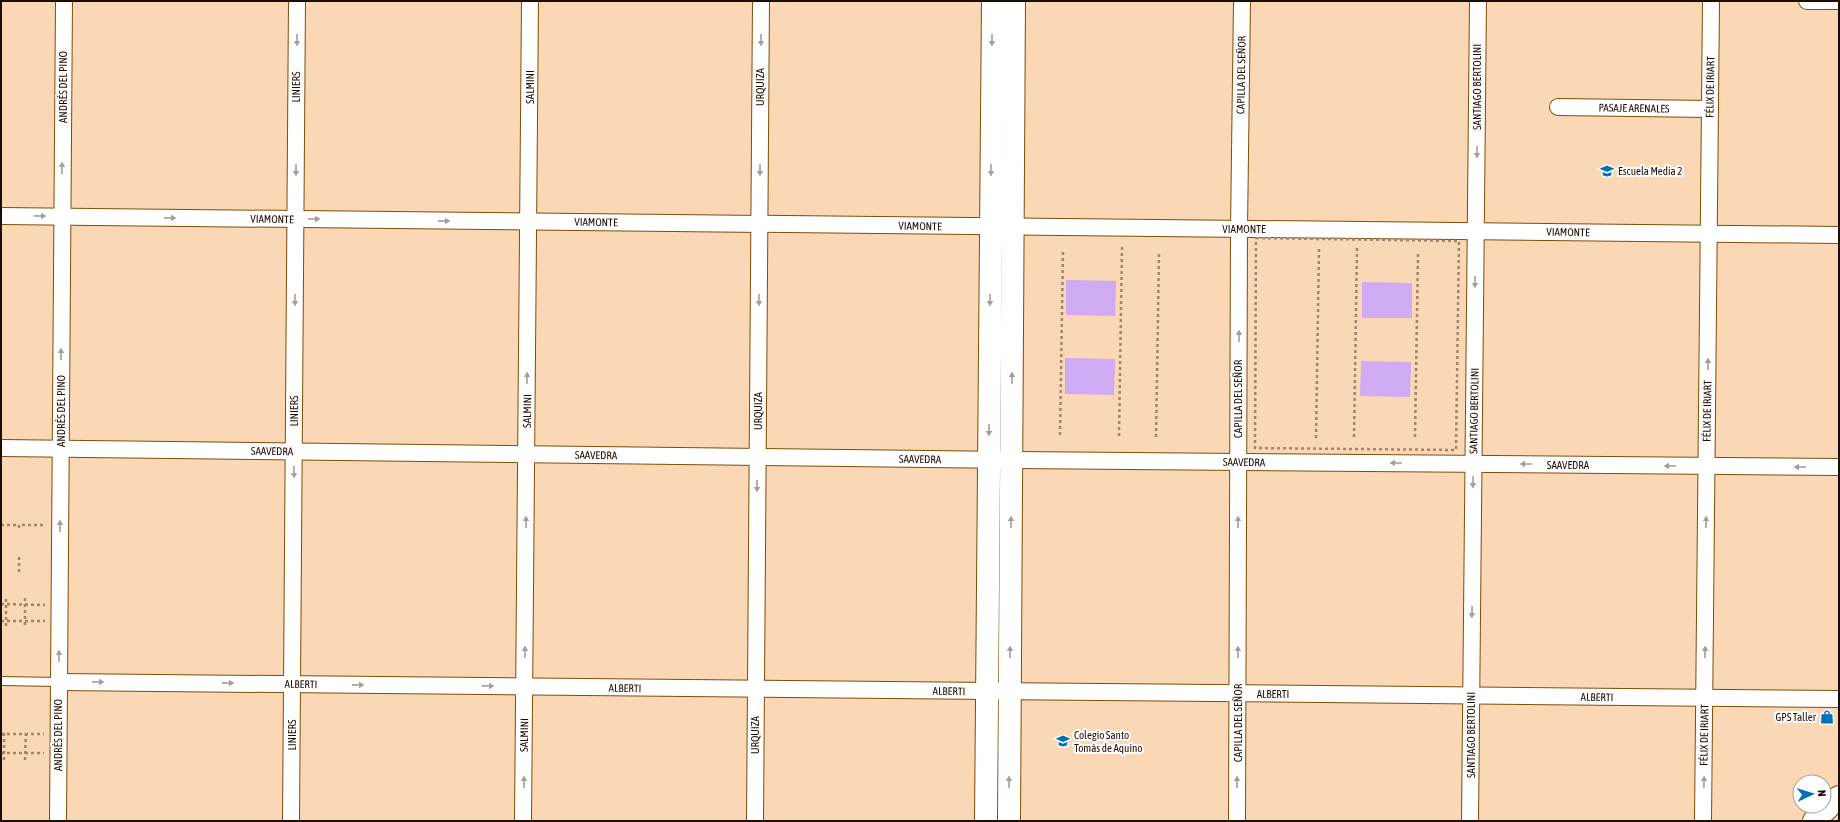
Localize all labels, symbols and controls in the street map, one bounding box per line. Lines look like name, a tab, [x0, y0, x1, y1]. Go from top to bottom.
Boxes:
one-way arrow	[294, 34, 300, 47]
one-way arrow	[758, 34, 764, 47]
one-way arrow	[989, 34, 996, 46]
street label: CAPILLA DEL SEÑOR	[1234, 35, 1248, 114]
street label: SANTIAGO BERTOLINI	[1471, 44, 1483, 130]
street label: ANDRÉS DEL PINO	[57, 51, 69, 123]
street label: FÉLIX DE IRIART	[1703, 56, 1717, 118]
street label: URQUIZA	[754, 67, 766, 106]
street label: SALMINI	[524, 70, 536, 104]
street label: LINIERS	[290, 71, 302, 103]
street label: PASAJE ARENALES	[1598, 101, 1670, 115]
one-way arrow	[1474, 146, 1480, 159]
one-way arrow	[59, 161, 65, 174]
school or university icon: Escuela Media 2	[1599, 163, 1615, 179]
one-way arrow	[293, 164, 299, 177]
one-way arrow	[757, 164, 763, 177]
one-way arrow	[988, 164, 994, 177]
place label: Escuela Media 2	[1618, 165, 1682, 177]
one-way arrow	[34, 213, 47, 219]
street label: VIAMONTE	[250, 213, 294, 225]
one-way arrow	[164, 214, 176, 221]
one-way arrow	[308, 216, 321, 222]
street label: VIAMONTE	[574, 216, 618, 228]
one-way arrow	[438, 218, 451, 224]
street label: VIAMONTE	[898, 220, 942, 232]
street label: VIAMONTE	[1222, 223, 1266, 235]
street label: VIAMONTE	[1546, 226, 1590, 238]
one-way arrow	[1472, 276, 1478, 289]
one-way arrow	[292, 294, 298, 307]
one-way arrow	[756, 294, 762, 307]
one-way arrow	[987, 294, 993, 307]
one-way arrow	[1236, 329, 1242, 342]
one-way arrow	[58, 347, 64, 360]
one-way arrow	[1705, 357, 1711, 370]
street label: CAPILLA DEL SEÑOR	[1232, 359, 1244, 438]
street label: SANTIAGO BERTOLINI	[1467, 368, 1481, 454]
one-way arrow	[524, 371, 530, 384]
one-way arrow	[1009, 371, 1015, 384]
street label: ANDRÉS DEL PINO	[55, 375, 67, 447]
street label: FÉLIX DE IRIART	[1700, 380, 1714, 442]
street label: URQUIZA	[752, 391, 764, 430]
street label: SALMINI	[521, 394, 533, 428]
street label: LINIERS	[288, 395, 300, 427]
one-way arrow	[986, 424, 992, 437]
street label: SAAVEDRA	[251, 445, 294, 457]
street label: SAAVEDRA	[575, 449, 618, 461]
street label: SAAVEDRA	[899, 453, 942, 465]
street label: SAAVEDRA	[1223, 456, 1266, 468]
street label: SAAVEDRA	[1547, 459, 1590, 471]
one-way arrow	[1389, 460, 1402, 466]
one-way arrow	[1519, 461, 1532, 467]
one-way arrow	[1664, 462, 1676, 469]
one-way arrow	[1793, 464, 1806, 470]
one-way arrow	[291, 466, 297, 479]
one-way arrow	[1470, 476, 1476, 489]
one-way arrow	[754, 480, 760, 493]
one-way arrow	[523, 515, 529, 528]
one-way arrow	[1008, 515, 1014, 528]
one-way arrow	[1235, 515, 1241, 528]
one-way arrow	[1703, 515, 1709, 528]
one-way arrow	[57, 519, 63, 532]
one-way arrow	[1469, 606, 1475, 619]
one-way arrow	[522, 645, 528, 658]
one-way arrow	[1007, 645, 1013, 658]
one-way arrow	[1235, 645, 1241, 658]
one-way arrow	[1702, 645, 1708, 658]
one-way arrow	[56, 649, 62, 662]
street label: ALBERTI	[285, 678, 317, 690]
one-way arrow	[92, 679, 105, 685]
one-way arrow	[222, 680, 234, 687]
one-way arrow	[352, 682, 365, 688]
street label: ALBERTI	[609, 682, 641, 694]
one-way arrow	[482, 683, 495, 689]
street label: CAPILLA DEL SEÑOR	[1232, 683, 1244, 762]
street label: ALBERTI	[933, 685, 965, 697]
street label: ALBERTI	[1257, 688, 1289, 700]
street label: ALBERTI	[1581, 691, 1613, 703]
street label: SANTIAGO BERTOLINI	[1465, 692, 1477, 778]
street label: ANDRÉS DEL PINO	[52, 699, 64, 771]
street label: FÉLIX DE IRIART	[1697, 704, 1711, 766]
shop icon: GPS Taller	[1819, 709, 1835, 725]
place label: GPS Taller	[1776, 711, 1817, 723]
street label: URQUIZA	[749, 715, 761, 754]
street label: SALMINI	[518, 718, 530, 752]
street label: LINIERS	[286, 719, 298, 751]
place label: Colegio Santo Tomás de Aquino	[1074, 729, 1142, 754]
school or university icon: Colegio Santo Tomás de Aquino	[1055, 733, 1071, 749]
north arrow	[1792, 774, 1832, 814]
one-way arrow	[521, 775, 527, 788]
one-way arrow	[1006, 775, 1012, 788]
one-way arrow	[1234, 775, 1240, 788]
one-way arrow	[1701, 775, 1707, 788]
text: N	[1816, 790, 1828, 797]

